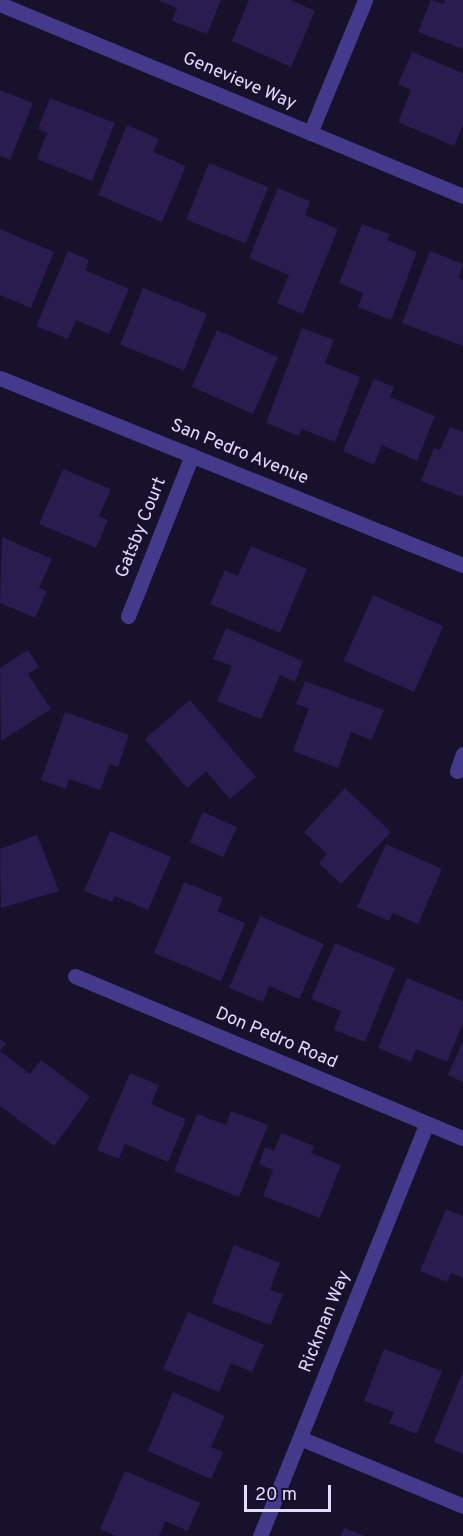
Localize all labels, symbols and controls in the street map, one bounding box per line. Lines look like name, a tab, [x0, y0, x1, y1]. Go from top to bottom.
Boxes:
street label: Genevieve Way	[179, 48, 299, 116]
street label: San Pedro Avenue	[167, 415, 311, 491]
street label: Gatsby Court	[112, 475, 172, 581]
street label: Don Pedro Road	[212, 1004, 340, 1074]
street label: Rickman Way	[296, 1268, 356, 1376]
scale bar	[247, 1473, 334, 1511]
text: 20 m	[255, 1484, 297, 1507]

